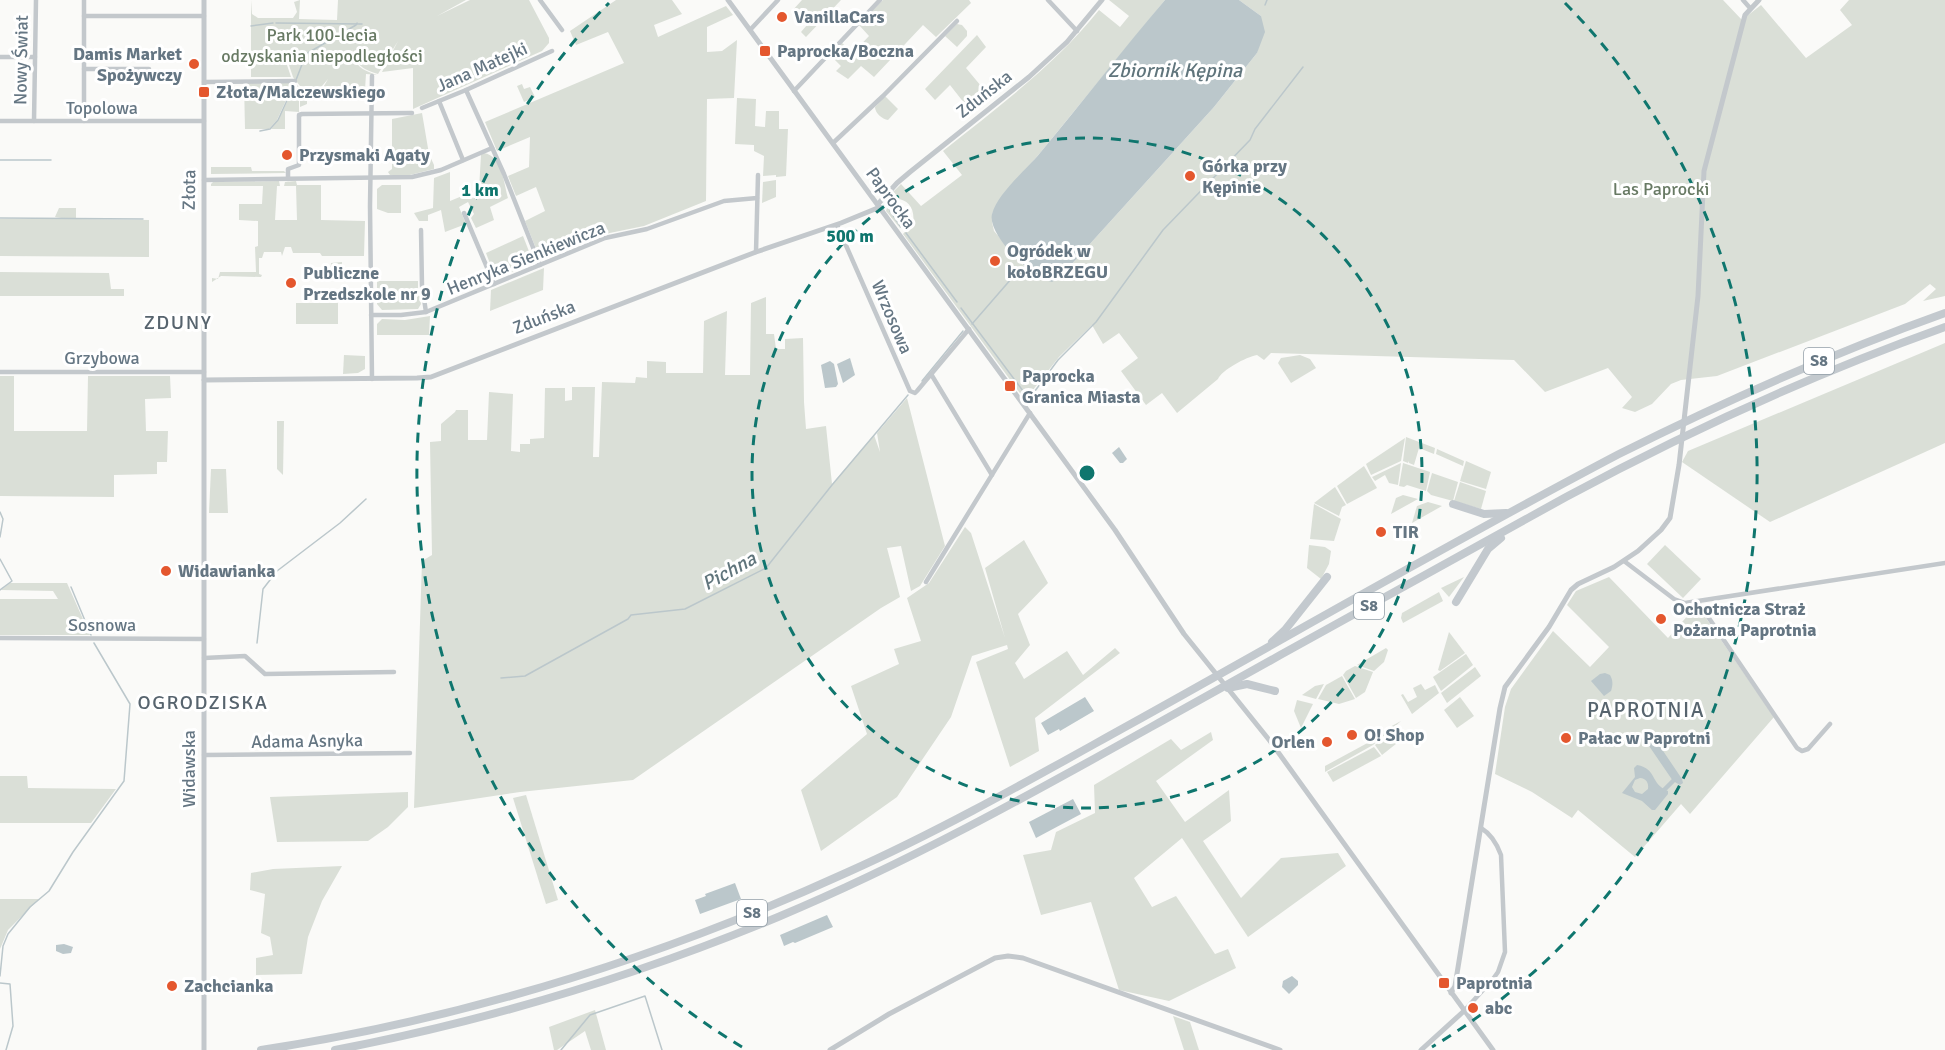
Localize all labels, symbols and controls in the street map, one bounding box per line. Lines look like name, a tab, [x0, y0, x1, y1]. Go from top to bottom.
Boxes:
place label: VanillaCars	[794, 6, 884, 28]
marker: VanillaCars	[775, 10, 789, 24]
street label: Nowy Świat	[9, 15, 33, 105]
park label: Park 100-lecia odzyskania niepodległości	[221, 24, 423, 67]
street label: Jana Matejki	[433, 37, 531, 97]
place label: Paprocka/Boczna	[777, 40, 914, 62]
place label: Damis Market Spożywczy	[73, 43, 182, 86]
marker: Paprocka/Boczna	[758, 44, 772, 58]
marker: Damis Market Spożywczy	[187, 57, 201, 71]
water label: Zbiornik Kępina	[1108, 58, 1243, 83]
street label: Zduńska	[952, 65, 1016, 123]
place label: Złota/Malczewskiego	[216, 81, 385, 103]
marker: Złota/Malczewskiego	[197, 85, 211, 99]
street label: Topolowa	[66, 97, 138, 119]
place label: Przysmaki Agaty	[299, 144, 430, 166]
marker: Przysmaki Agaty	[280, 148, 294, 162]
place label: Górka przy Kępinie	[1202, 155, 1287, 198]
street label: Paprocka	[861, 163, 921, 233]
street label: Złota	[178, 169, 200, 211]
marker: Górka przy Kępinie	[1183, 169, 1197, 183]
park label: Las Paprocki	[1613, 178, 1709, 200]
text: 1 km	[461, 179, 499, 201]
street label: Henryka Sienkiewicza	[444, 216, 608, 300]
text: 500 m	[826, 225, 874, 247]
place label: Ogródek w kołoBRZEGU	[1007, 240, 1108, 283]
marker: Ogródek w kołoBRZEGU	[988, 254, 1002, 268]
place label: Publiczne Przedszkole nr 9	[303, 262, 431, 305]
marker: Publiczne Przedszkole nr 9	[284, 276, 298, 290]
street label: Wrzosowa	[867, 277, 917, 357]
street label: Zduńska	[510, 295, 578, 339]
district label: ZDUNY	[144, 310, 212, 335]
street label: Grzybowa	[64, 347, 140, 369]
road number: S8	[1804, 348, 1834, 374]
place label: Paprocka Granica Miasta	[1022, 365, 1141, 408]
marker: Paprocka Granica Miasta	[1003, 379, 1017, 393]
centre of rings	[1077, 463, 1097, 483]
place label: TIR	[1393, 521, 1419, 543]
marker: TIR	[1374, 525, 1388, 539]
water label: Pichna	[698, 546, 761, 596]
place label: Widawianka	[178, 560, 275, 582]
marker: Widawianka	[159, 564, 173, 578]
road number: S8	[1354, 593, 1384, 619]
place label: Ochotnicza Straż Pożarna Paprotnia	[1673, 598, 1817, 641]
marker: Ochotnicza Straż Pożarna Paprotnia	[1654, 612, 1668, 626]
street label: Sosnowa	[68, 614, 136, 636]
district label: OGRODZISKA	[138, 690, 268, 715]
district label: PAPROTNIA	[1587, 697, 1705, 723]
place label: O! Shop	[1364, 724, 1425, 746]
place label: Pałac w Paprotni	[1578, 727, 1711, 749]
marker: O! Shop	[1345, 728, 1359, 742]
street label: Adama Asnyka	[251, 729, 363, 753]
street label: Widawska	[178, 730, 200, 808]
place label: Orlen	[1272, 731, 1315, 753]
marker: Pałac w Paprotni	[1559, 731, 1573, 745]
marker: Orlen	[1320, 735, 1334, 749]
road number: S8	[737, 900, 767, 926]
place label: Paprotnia	[1456, 972, 1533, 994]
place label: Zachcianka	[184, 975, 274, 997]
marker: Paprotnia	[1437, 976, 1451, 990]
marker: Zachcianka	[165, 979, 179, 993]
place label: abc	[1485, 997, 1513, 1019]
marker: abc	[1466, 1001, 1480, 1015]

